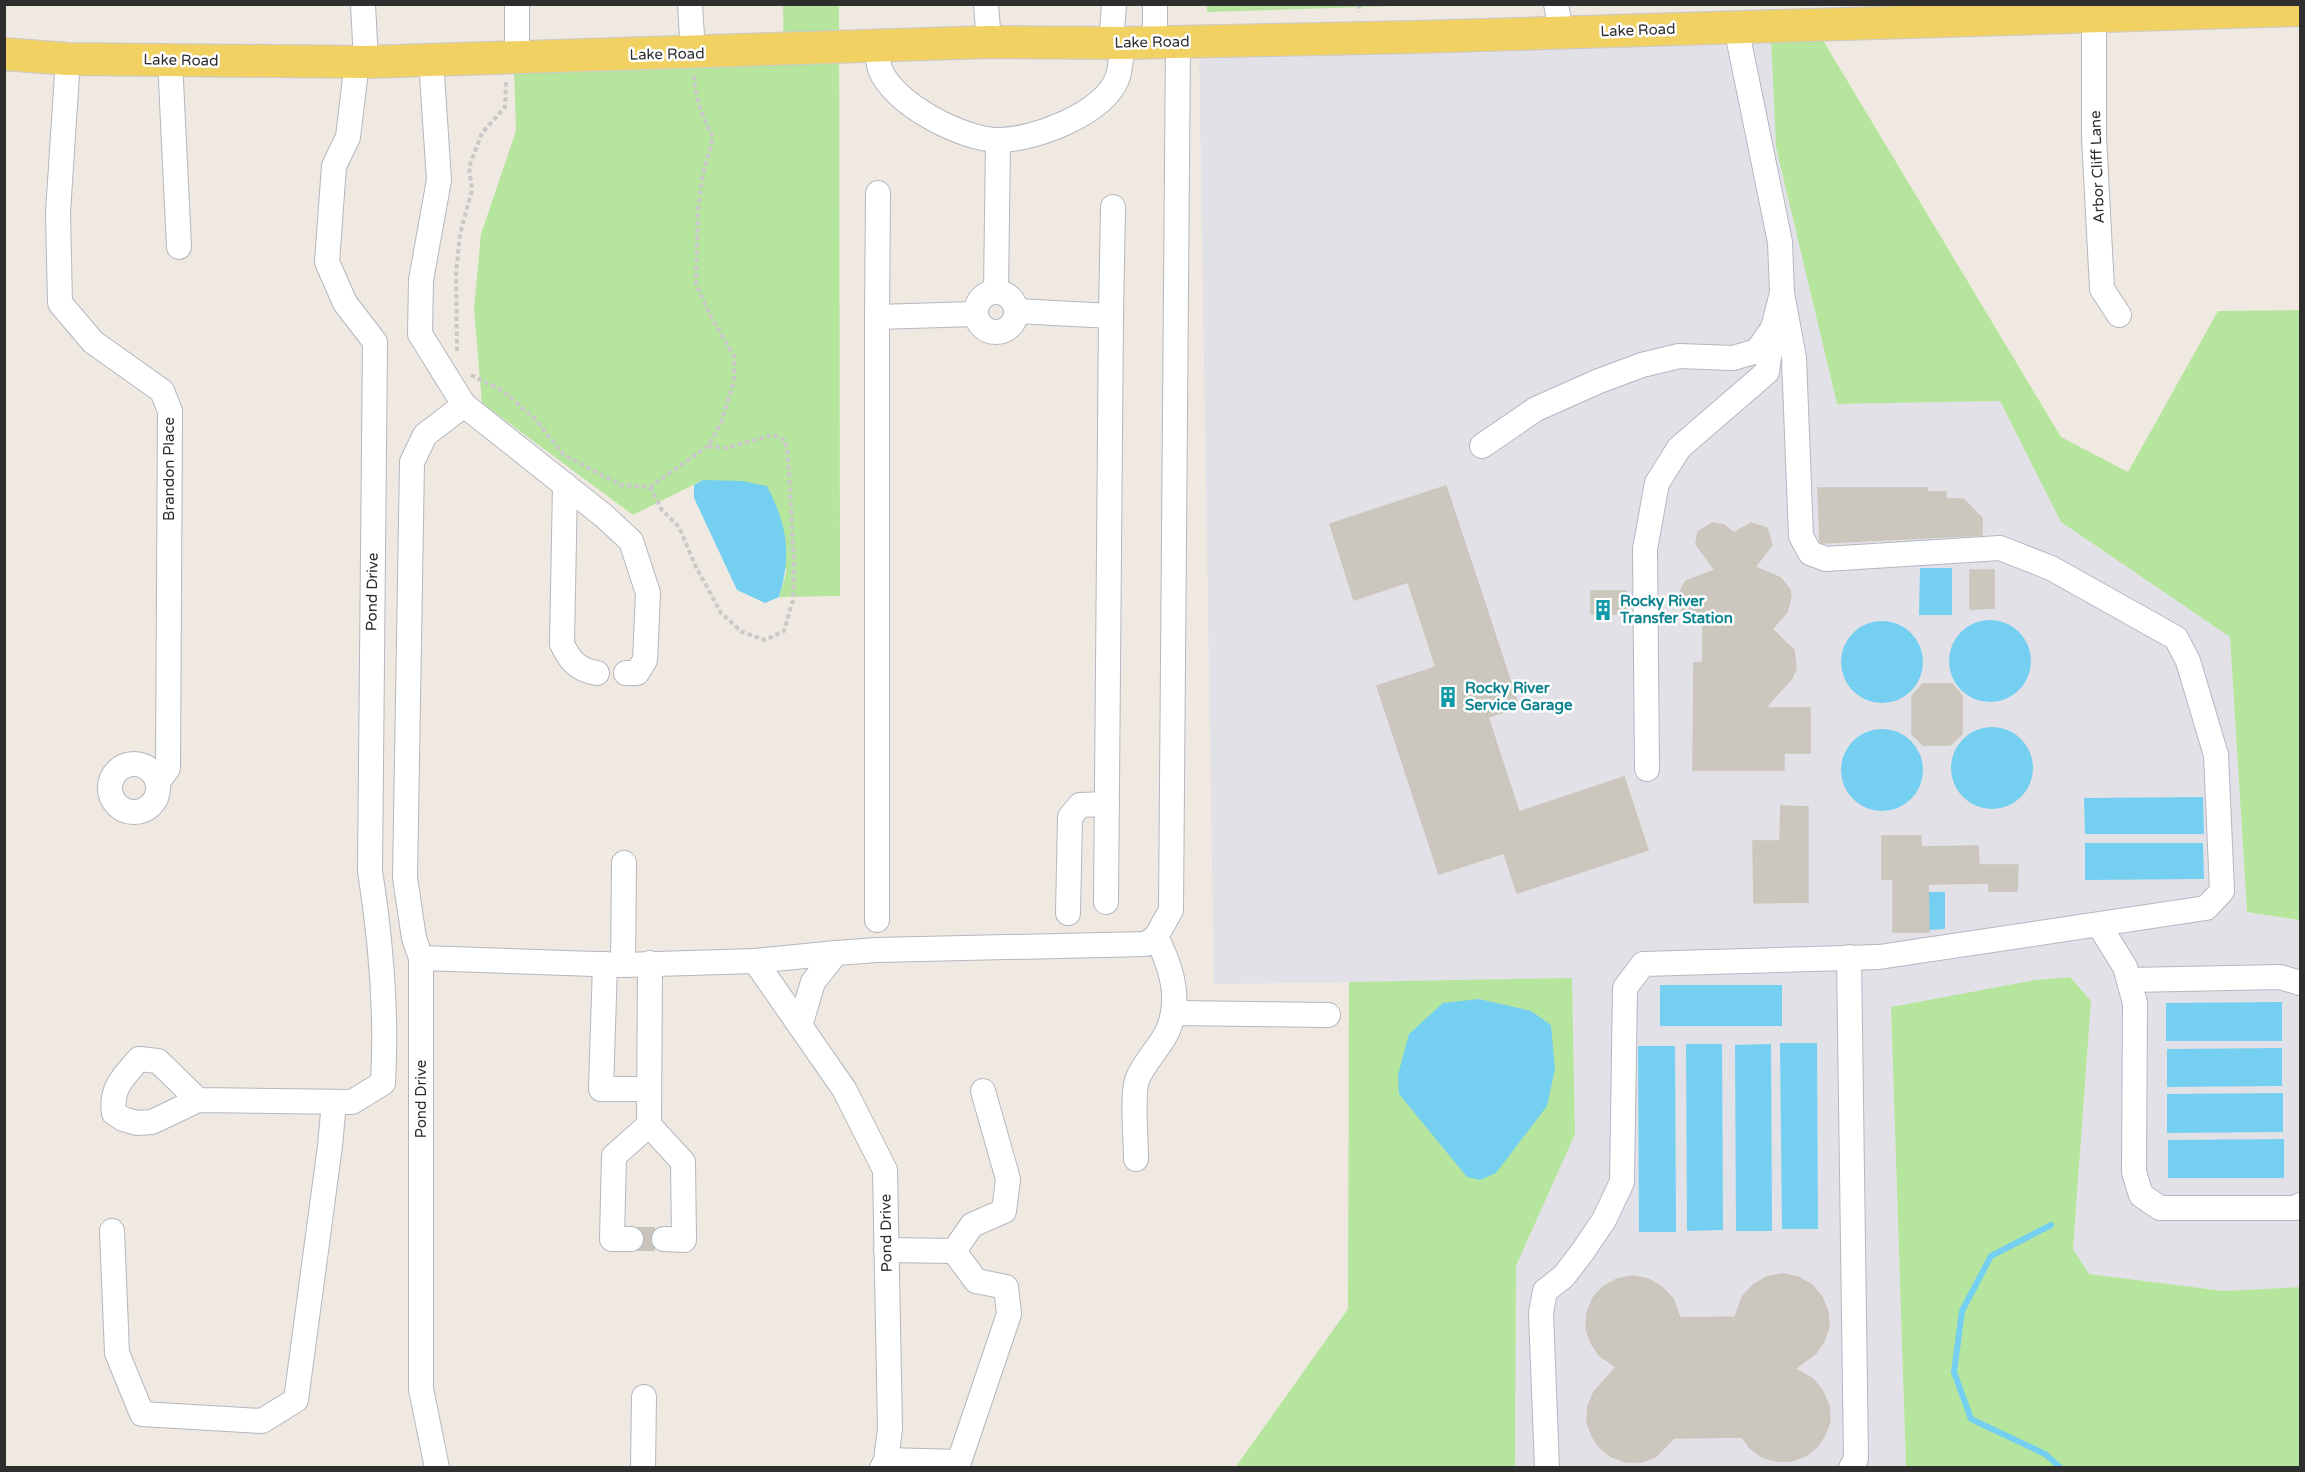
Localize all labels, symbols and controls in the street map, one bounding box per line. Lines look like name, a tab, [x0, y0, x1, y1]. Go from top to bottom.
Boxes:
street label: Lake Road	[1600, 20, 1676, 40]
street label: Lake Road	[1114, 32, 1190, 52]
street label: Lake Road	[629, 44, 705, 64]
street label: Lake Road	[143, 50, 219, 70]
street label: Arbor Cliff Lane	[2086, 110, 2108, 224]
street label: Brandon Place	[160, 417, 178, 521]
street label: Pond Drive	[362, 553, 382, 631]
place label: Rocky River Transfer Station	[1619, 592, 1733, 627]
building icon: Rocky River Transfer Station	[1591, 598, 1615, 622]
place label: Rocky River Service Garage	[1465, 679, 1573, 715]
building icon: Rocky River Service Garage	[1436, 685, 1460, 709]
street label: Pond Drive	[412, 1060, 430, 1138]
street label: Pond Drive	[876, 1194, 896, 1272]

